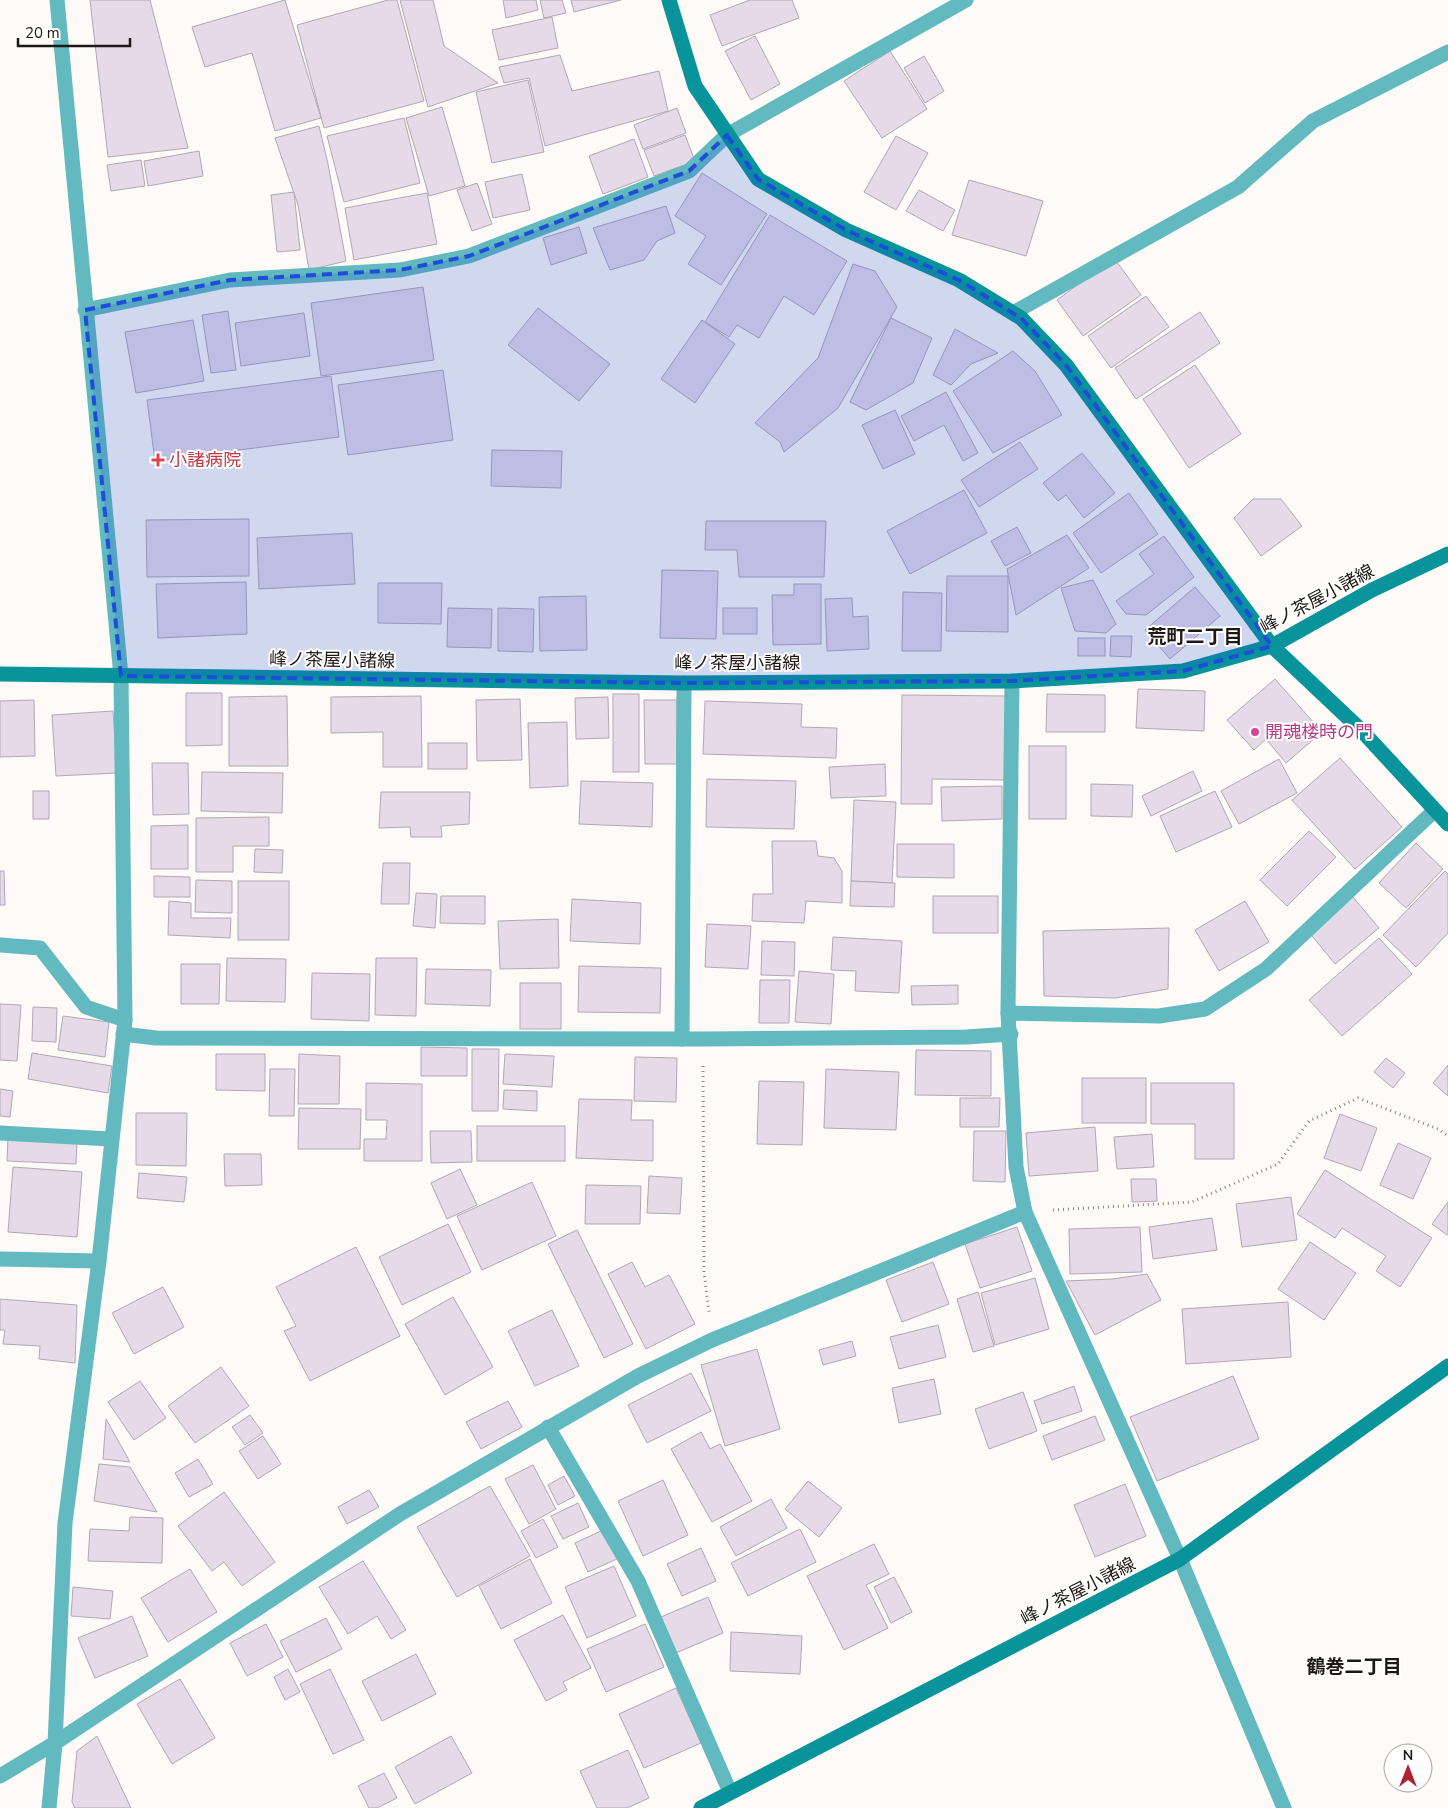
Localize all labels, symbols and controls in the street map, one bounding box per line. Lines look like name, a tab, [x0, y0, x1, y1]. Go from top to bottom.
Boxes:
scale bar	[18, 15, 130, 47]
text: 20 m	[25, 23, 60, 43]
place label: 小諸病院	[169, 448, 241, 472]
marker: 小諸病院	[151, 453, 165, 467]
street label: 峰ノ茶屋小諸線	[1256, 559, 1378, 639]
district label: 荒町二丁目	[1147, 624, 1243, 650]
street label: 峰ノ茶屋小諸線	[269, 647, 395, 673]
street label: 峰ノ茶屋小諸線	[674, 651, 800, 675]
place label: 開魂楼時の門	[1265, 720, 1373, 744]
marker: 開魂楼時の門	[1249, 726, 1261, 738]
street label: 峰ノ茶屋小諸線	[1016, 1552, 1140, 1630]
district label: 鶴巻二丁目	[1306, 1654, 1402, 1680]
north arrow	[1383, 1743, 1433, 1793]
text: N	[1403, 1746, 1413, 1765]

